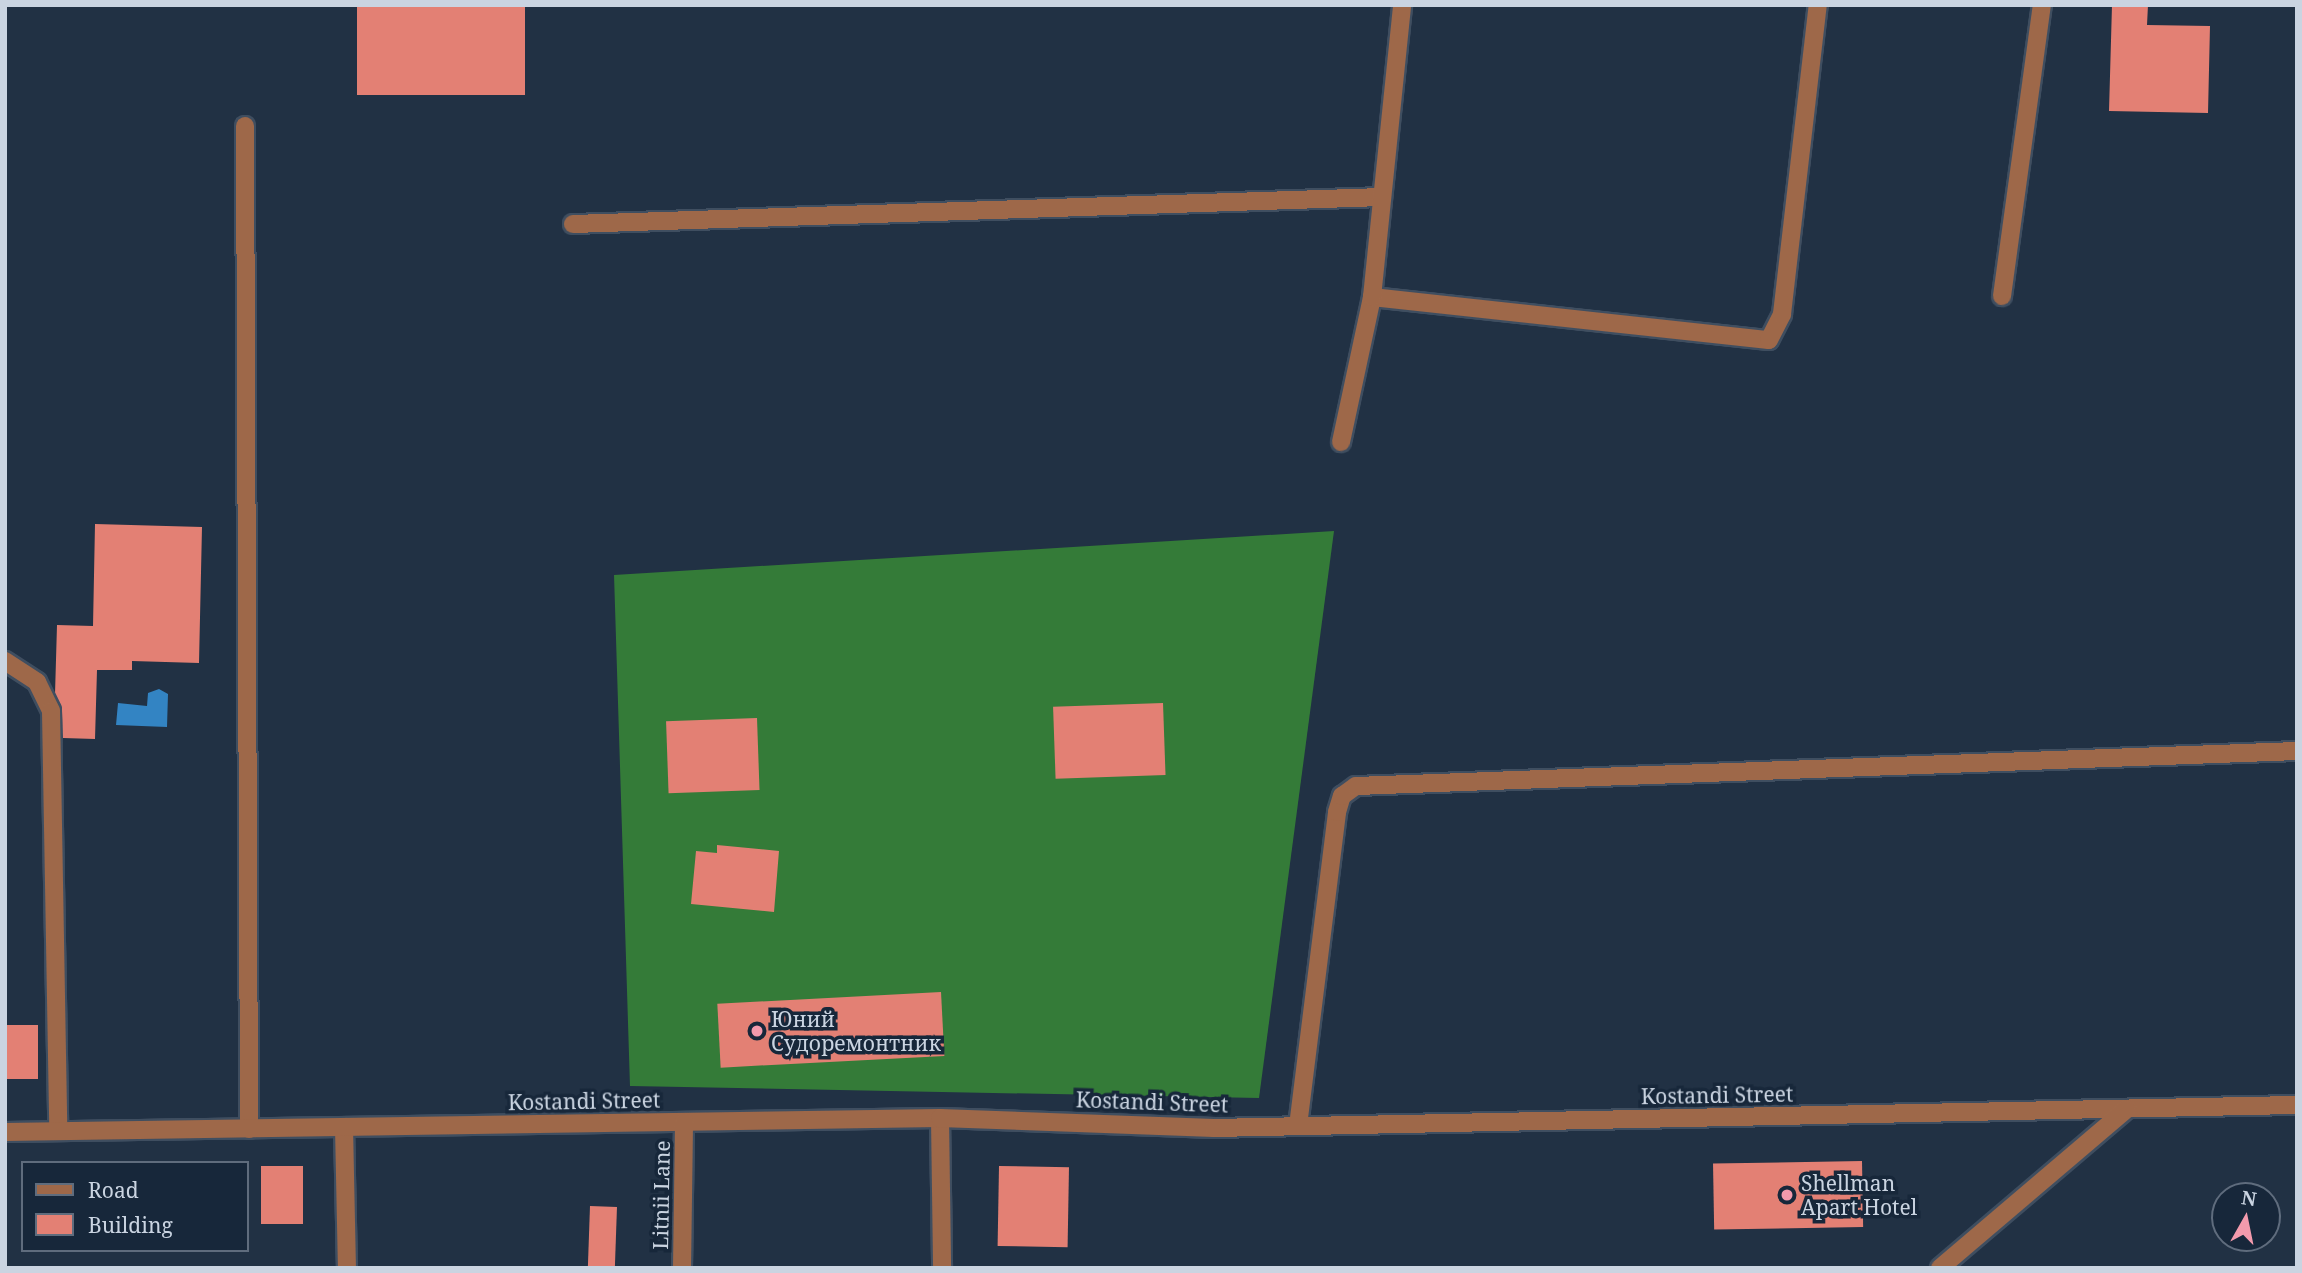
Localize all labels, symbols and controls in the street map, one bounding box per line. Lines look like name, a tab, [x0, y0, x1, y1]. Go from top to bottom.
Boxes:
place label: Юний Судоремонтник	[771, 1006, 941, 1056]
marker: Юний Судоремонтник	[749, 1023, 765, 1039]
street label: Kostandi Street	[1641, 1081, 1793, 1109]
street label: Kostandi Street	[508, 1087, 660, 1115]
street label: Kostandi Street	[1075, 1087, 1229, 1117]
street label: Litnii Lane	[647, 1140, 675, 1250]
legend	[21, 1161, 248, 1252]
place label: Shellman Apart Hotel	[1801, 1170, 1917, 1220]
text: Road	[88, 1176, 139, 1204]
north arrow	[2211, 1182, 2281, 1252]
text: N	[2240, 1184, 2258, 1212]
marker: Shellman Apart Hotel	[1779, 1187, 1795, 1203]
text: Building	[88, 1211, 173, 1239]

